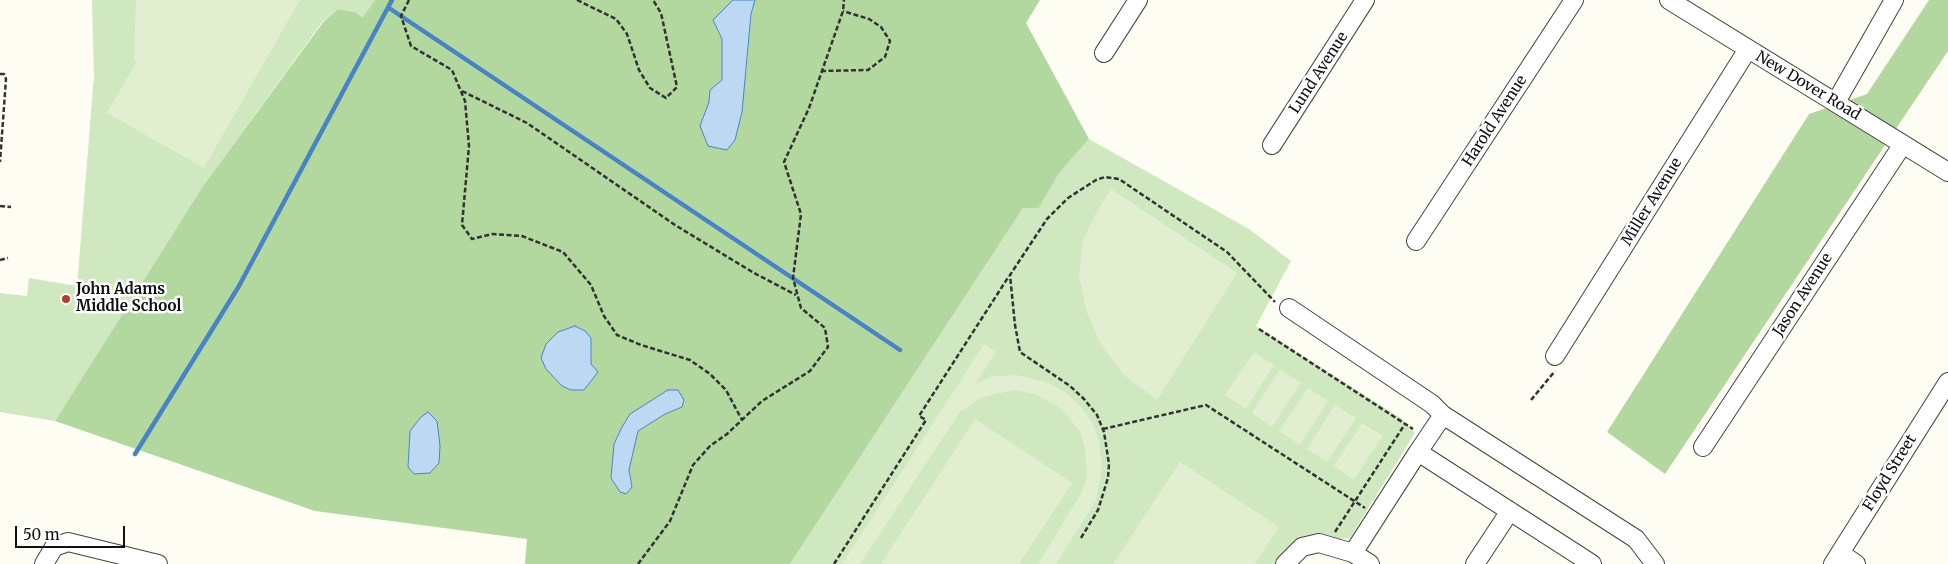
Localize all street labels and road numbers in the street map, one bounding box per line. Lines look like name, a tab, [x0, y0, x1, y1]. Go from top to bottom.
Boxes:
street label: Lund Avenue	[1286, 29, 1352, 117]
street label: New Dover Road	[1752, 48, 1864, 124]
street label: Harold Avenue	[1459, 72, 1531, 170]
street label: Miller Avenue	[1618, 155, 1686, 249]
street label: Jason Avenue	[1769, 250, 1837, 340]
street label: Floyd Street	[1859, 432, 1921, 514]

